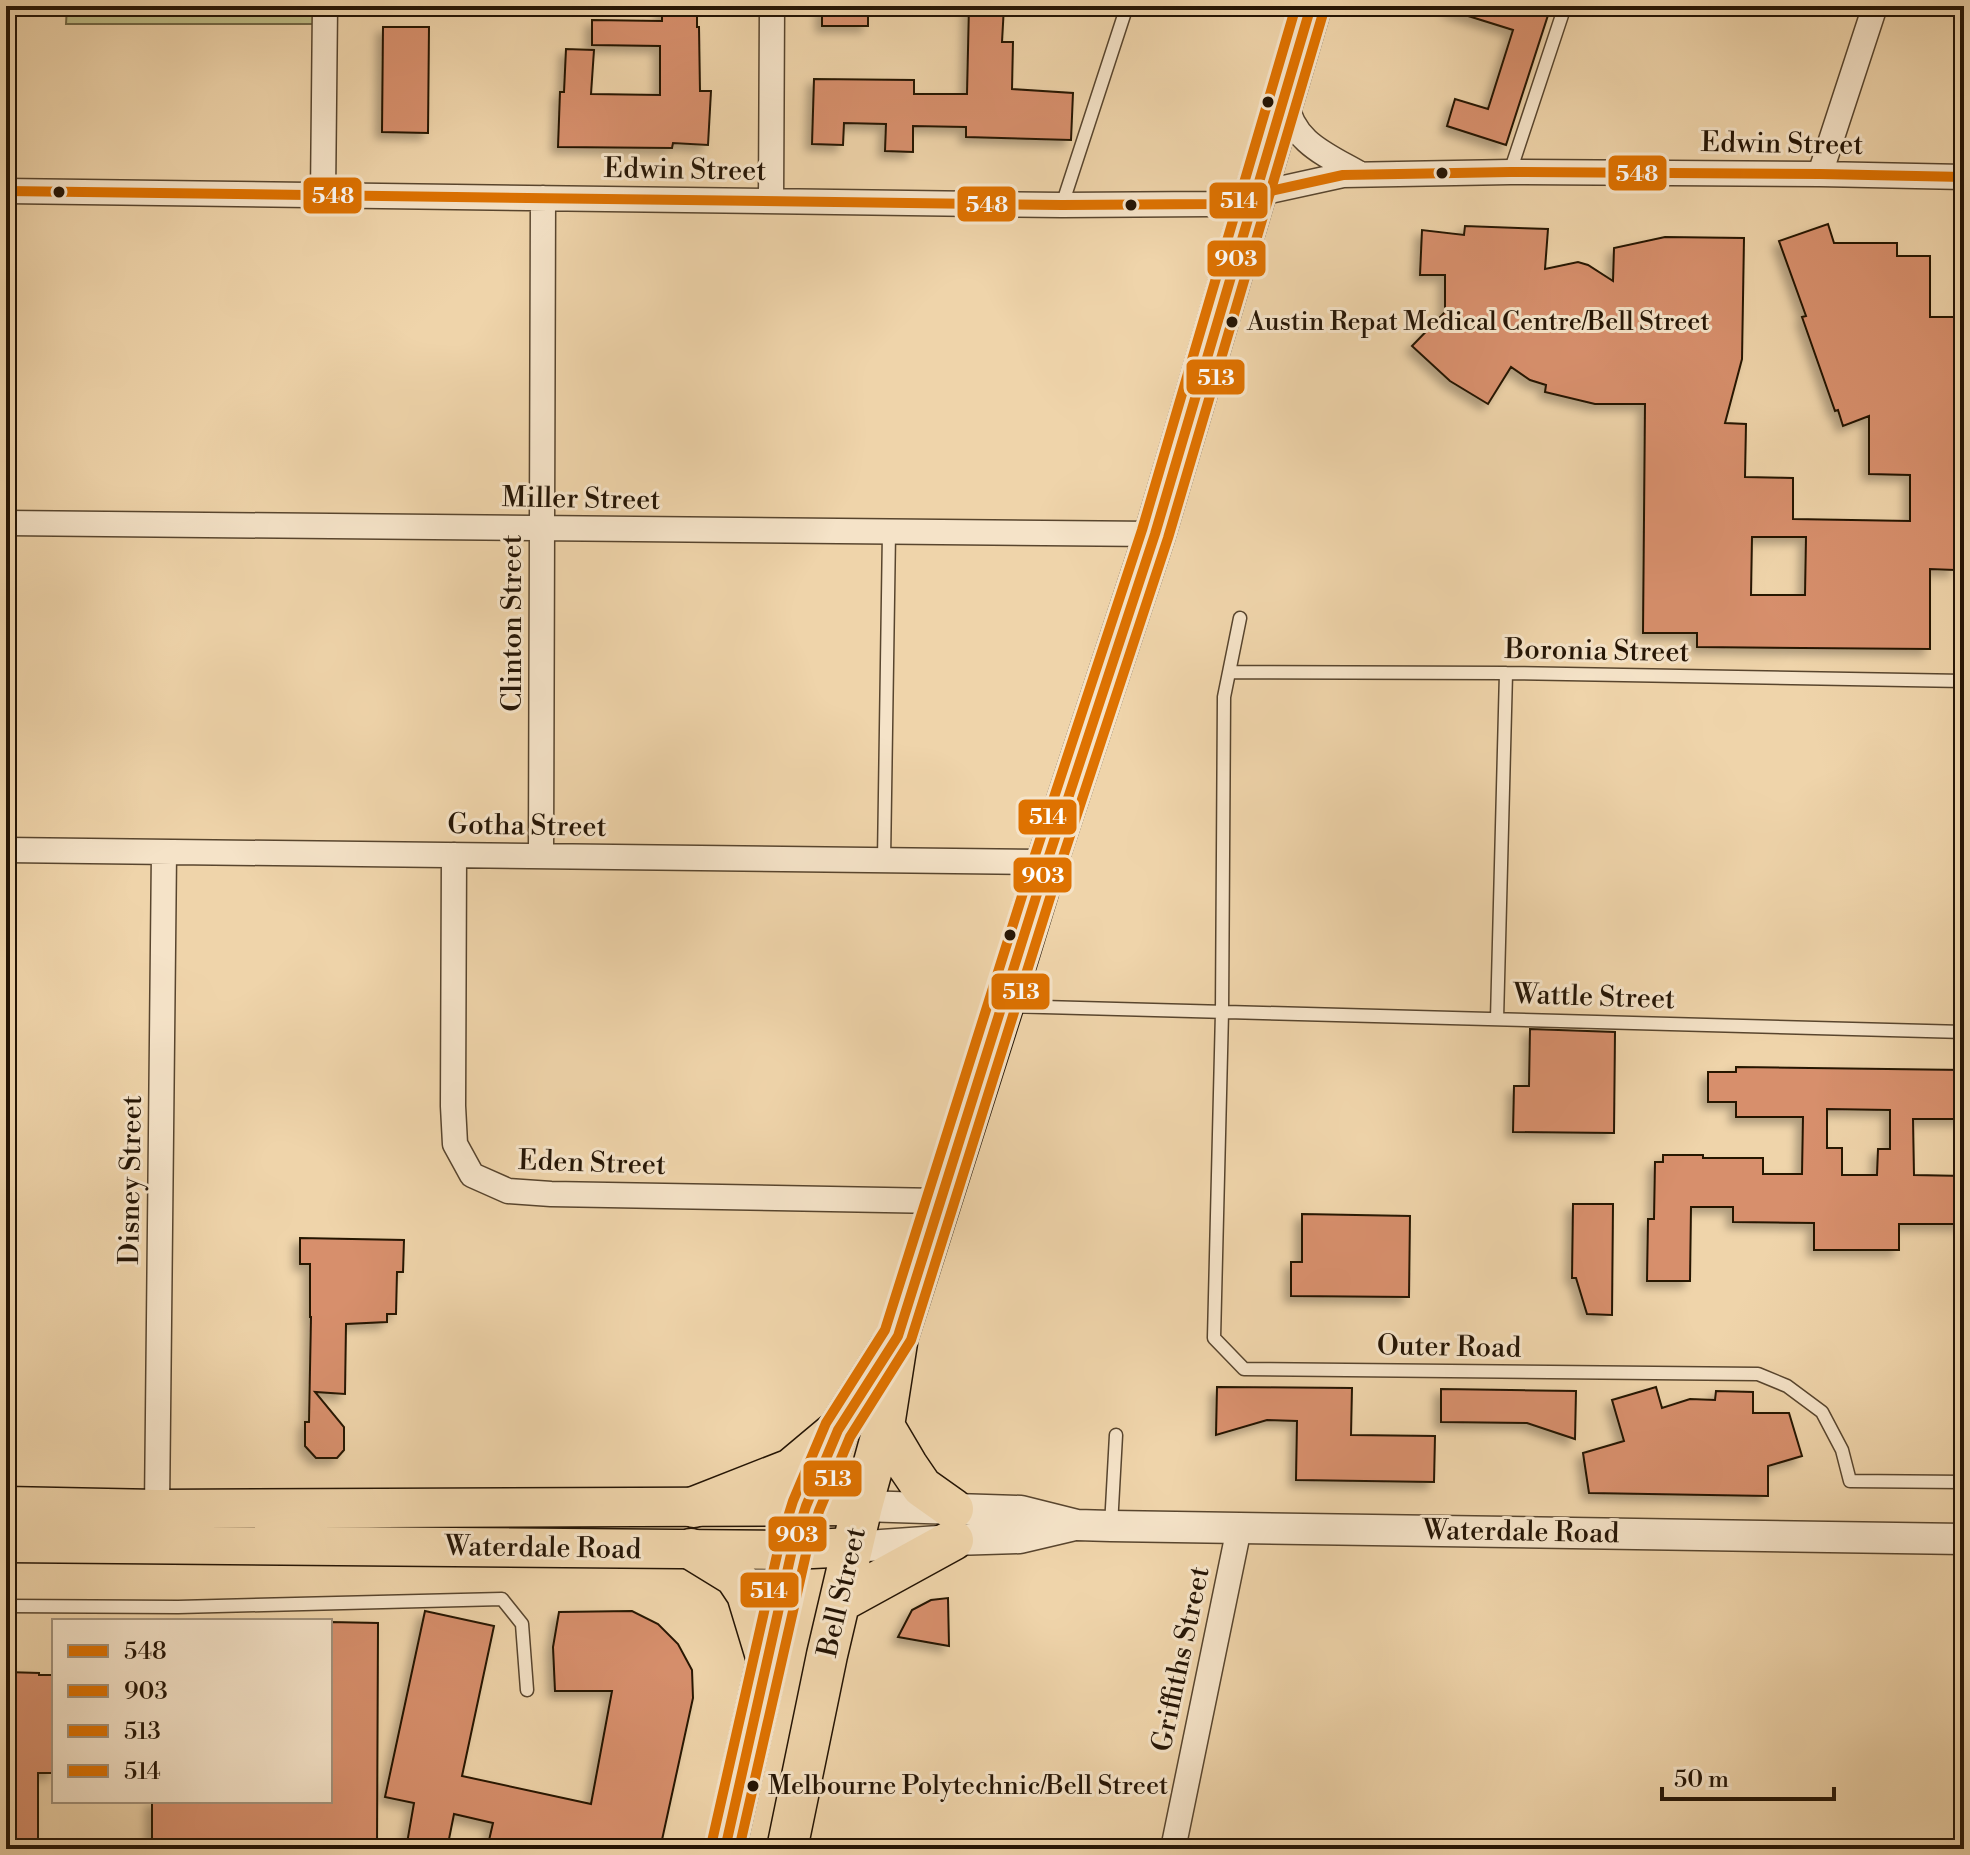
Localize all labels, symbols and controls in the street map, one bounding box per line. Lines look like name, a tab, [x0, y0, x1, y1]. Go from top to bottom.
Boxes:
unlabelled marker	[1260, 94, 1276, 110]
street label: Edwin Street	[1700, 125, 1864, 163]
street label: Edwin Street	[603, 151, 767, 189]
line badge: 548	[1607, 154, 1668, 192]
text: 548	[1616, 161, 1658, 188]
unlabelled marker	[1434, 165, 1450, 181]
line badge: 548	[302, 176, 363, 215]
line badge: 514	[1208, 181, 1269, 220]
text: 548	[312, 183, 354, 210]
unlabelled marker	[51, 184, 67, 200]
line badge: 548	[956, 185, 1017, 223]
text: 514	[1220, 188, 1258, 215]
text: 548	[966, 192, 1008, 219]
unlabelled marker	[1123, 197, 1139, 213]
line badge: 903	[1206, 239, 1267, 278]
text: 903	[1214, 246, 1258, 273]
place label: Austin Repat Medical Centre/Bell Street	[1246, 306, 1710, 338]
marker: Austin Repat Medical Centre/Bell Street	[1224, 314, 1240, 330]
line badge: 513	[1185, 358, 1246, 396]
text: 513	[1197, 365, 1235, 392]
street label: Miller Street	[501, 480, 661, 518]
street label: Clinton Street	[495, 534, 530, 712]
street label: Boronia Street	[1503, 632, 1690, 670]
line badge: 514	[1017, 798, 1078, 836]
text: 514	[1029, 804, 1067, 831]
street label: Gotha Street	[447, 807, 607, 845]
line badge: 903	[1012, 856, 1073, 894]
text: 903	[1021, 863, 1065, 890]
unlabelled marker	[1002, 927, 1018, 943]
line badge: 513	[990, 972, 1051, 1011]
street label: Wattle Street	[1511, 977, 1676, 1017]
text: 513	[1002, 979, 1040, 1006]
street label: Disney Street	[112, 1095, 150, 1265]
street label: Eden Street	[517, 1143, 667, 1183]
street label: Outer Road	[1376, 1328, 1522, 1366]
line badge: 513	[802, 1459, 863, 1498]
text: 513	[814, 1466, 852, 1493]
street label: Waterdale Road	[1421, 1513, 1620, 1551]
line badge: 903	[767, 1515, 828, 1553]
text: 903	[775, 1522, 819, 1549]
street label: Bell Street	[810, 1524, 874, 1661]
street label: Waterdale Road	[443, 1529, 642, 1567]
street label: Griffiths Street	[1144, 1563, 1218, 1755]
line badge: 514	[739, 1571, 800, 1609]
text: 514	[750, 1578, 788, 1605]
legend	[52, 1619, 332, 1803]
text: 548	[124, 1637, 167, 1667]
text: 903	[124, 1677, 168, 1707]
text: 513	[124, 1717, 161, 1747]
scale bar	[1662, 1751, 1834, 1801]
text: 514	[124, 1757, 161, 1787]
text: 50 m	[1674, 1765, 1729, 1795]
place label: Melbourne Polytechnic/Bell Street	[768, 1770, 1168, 1802]
marker: Melbourne Polytechnic/Bell Street	[745, 1778, 761, 1794]

